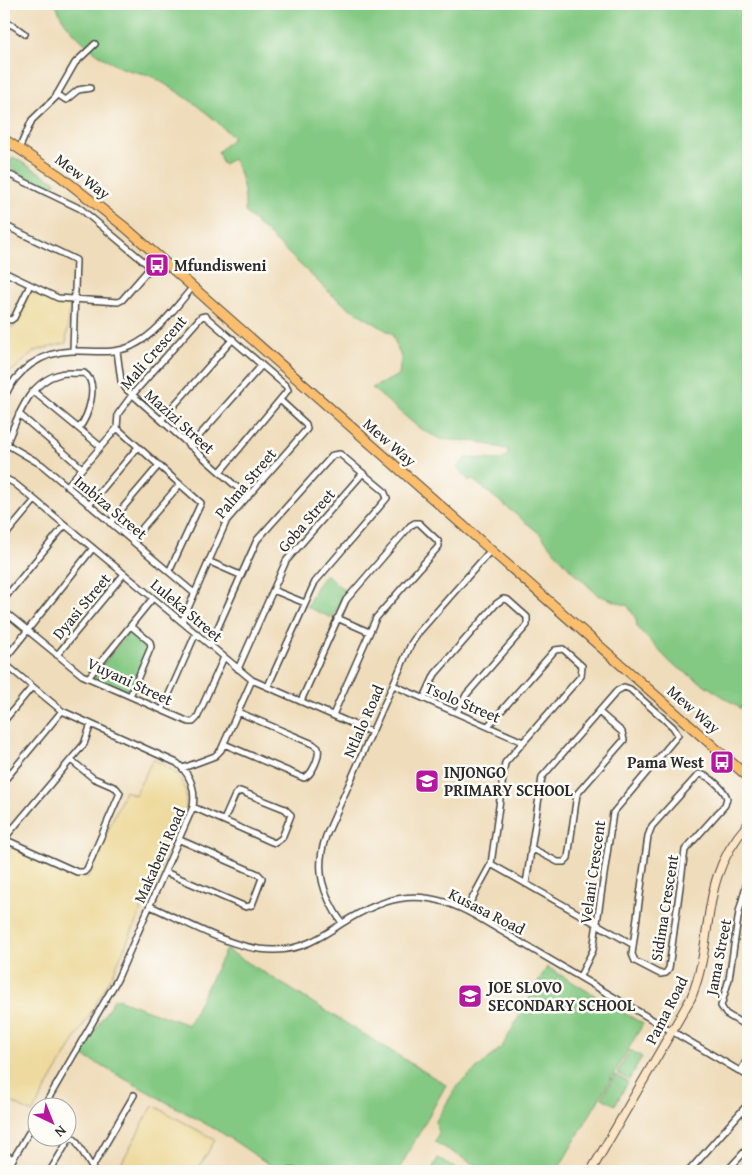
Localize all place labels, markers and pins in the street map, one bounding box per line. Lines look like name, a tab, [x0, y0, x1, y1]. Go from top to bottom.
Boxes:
bus stop icon: Mfundisweni	[144, 252, 170, 278]
place label: Mfundisweni	[174, 253, 267, 277]
bus stop icon: Pama West	[709, 749, 735, 775]
place label: Pama West	[627, 750, 704, 774]
place label: INJONGO PRIMARY SCHOOL	[444, 760, 574, 802]
school or university icon: INJONGO PRIMARY SCHOOL	[414, 768, 440, 794]
place label: JOE SLOVO SECONDARY SCHOOL	[485, 975, 636, 1017]
school or university icon: JOE SLOVO SECONDARY SCHOOL	[457, 983, 483, 1009]

